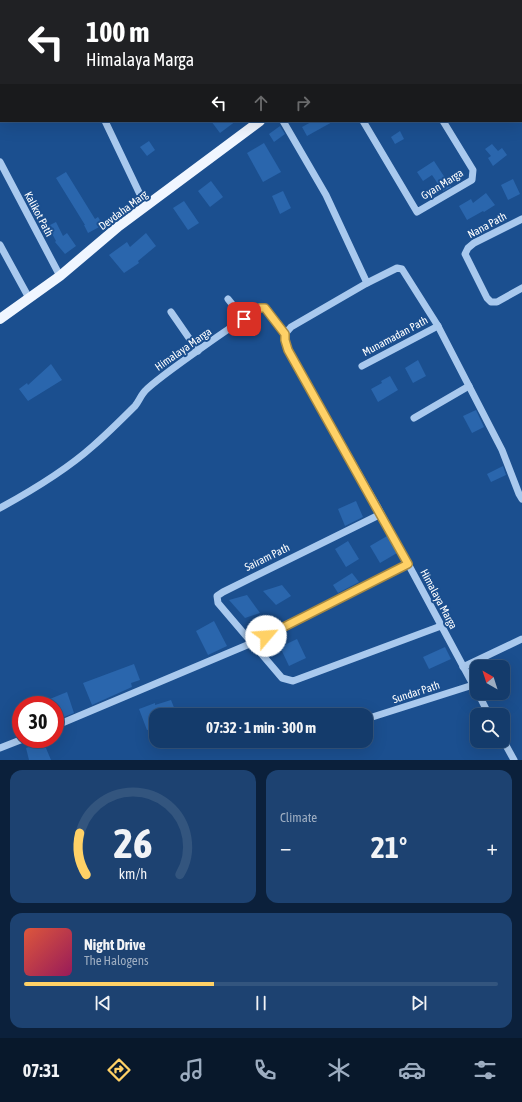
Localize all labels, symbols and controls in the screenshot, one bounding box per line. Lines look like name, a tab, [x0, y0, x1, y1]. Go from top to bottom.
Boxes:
icon: left	[20, 16, 72, 68]
text: 100 m	[86, 16, 149, 48]
text: Himalaya Marga	[86, 49, 194, 70]
icon: left	[208, 92, 230, 114]
icon: ahead	[250, 92, 272, 114]
icon: right	[292, 92, 314, 114]
street label: Gyan Marga	[419, 166, 465, 202]
street label: Devdaha Marg	[96, 188, 150, 232]
street label: Kalikot Path	[22, 190, 56, 238]
street label: Nana Path	[465, 210, 509, 240]
pin	[227, 302, 261, 336]
icon: arrive	[233, 308, 255, 330]
street label: Munamadan Path	[360, 314, 430, 358]
street label: Himalaya Marga	[153, 325, 213, 373]
street label: Sairam Path	[243, 541, 291, 573]
street label: Himalaya Marga	[418, 567, 460, 631]
position arrow	[245, 615, 287, 657]
north arrow	[470, 660, 510, 700]
map controls	[470, 660, 510, 748]
street label: Sundar Path	[391, 679, 441, 705]
speed limit sign: 30	[12, 696, 64, 748]
button: search	[470, 708, 510, 748]
text: 07:32 · 1 min · 300 m	[206, 719, 316, 736]
text: Climate	[280, 810, 317, 825]
text: 26	[113, 818, 153, 866]
text: 21°	[371, 830, 407, 864]
text: −	[280, 834, 291, 860]
text: +	[487, 834, 498, 860]
text: km/h	[119, 865, 147, 881]
text: Night Drive	[84, 936, 146, 953]
text: The Halogens	[84, 953, 149, 968]
icon: previous	[92, 992, 114, 1014]
icon: pause	[250, 992, 272, 1014]
icon: next	[408, 992, 430, 1014]
icon: directions	[105, 1056, 133, 1084]
icon: music	[178, 1056, 206, 1084]
icon: phone	[251, 1056, 279, 1084]
icon: climate	[325, 1056, 353, 1084]
icon: car	[398, 1056, 426, 1084]
icon: filters	[471, 1056, 499, 1084]
text: 07:31	[23, 1060, 60, 1081]

